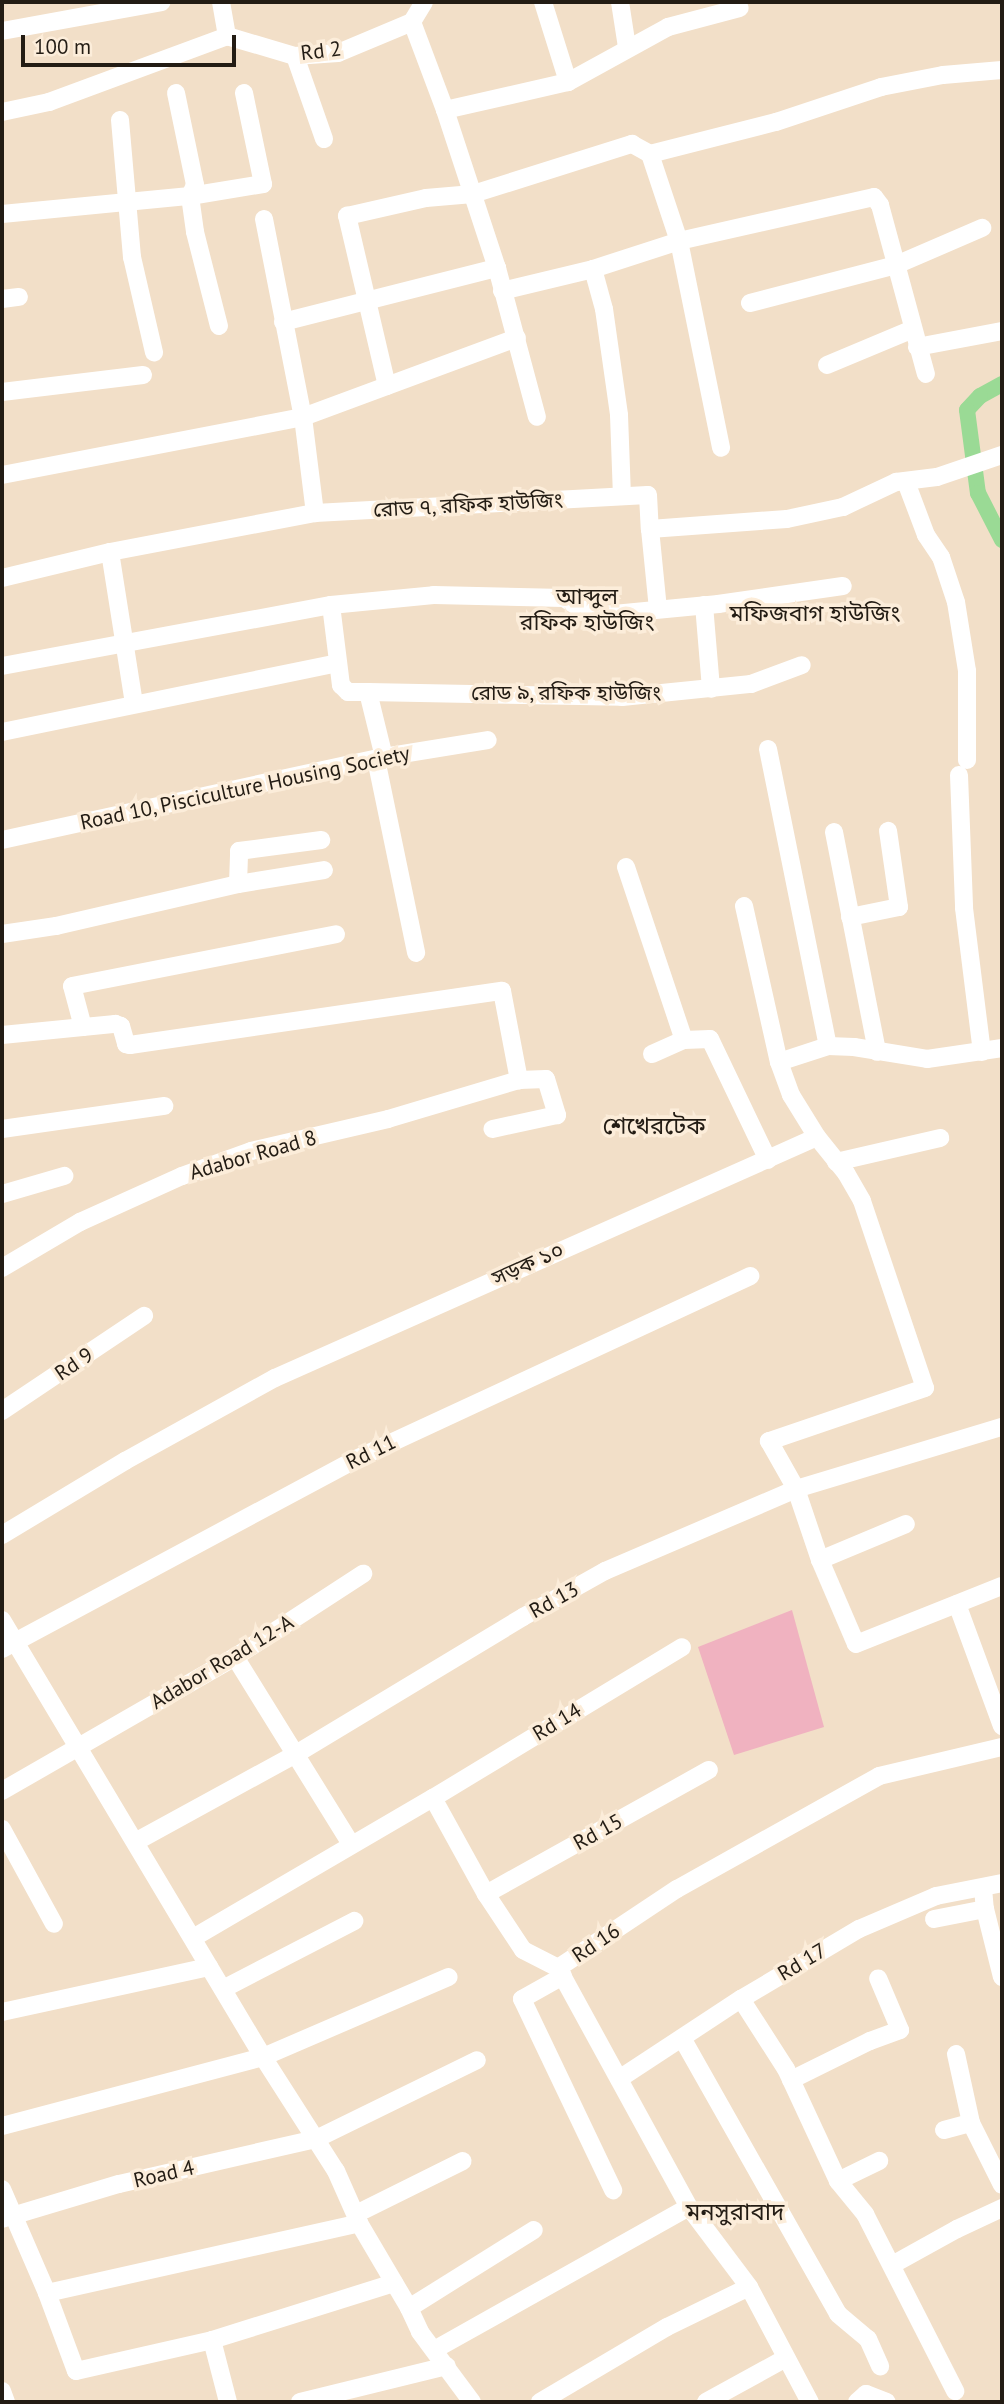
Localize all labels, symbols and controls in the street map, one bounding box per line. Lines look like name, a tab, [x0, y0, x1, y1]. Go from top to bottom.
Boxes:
scale bar	[24, 21, 240, 65]
text: 100 m	[34, 33, 91, 60]
street label: Rd 2	[299, 36, 343, 66]
street label: রোড ৭, রফিক হাউজিং	[372, 487, 564, 523]
district label: আব্দুল রফিক হাউজিং	[520, 582, 654, 636]
district label: মফিজবাগ হাউজিং	[730, 599, 900, 627]
street label: রোড ৯, রফিক হাউজিং	[470, 680, 662, 706]
street label: Road 10, Pisciculture Housing Society	[77, 741, 413, 835]
district label: শেখেরটেক	[602, 1112, 706, 1140]
street label: Adabor Road 8	[187, 1125, 319, 1185]
street label: সড়ক ১০	[488, 1237, 568, 1291]
street label: Rd 9	[50, 1342, 98, 1386]
street label: Rd 11	[342, 1429, 400, 1475]
street label: Rd 13	[525, 1576, 583, 1624]
street label: Adabor Road 12-A	[146, 1609, 298, 1715]
street label: Rd 14	[528, 1698, 586, 1746]
street label: Rd 15	[569, 1808, 627, 1856]
street label: Rd 16	[567, 1918, 625, 1968]
street label: Rd 17	[773, 1938, 831, 1986]
street label: Road 4	[131, 2155, 197, 2193]
district label: মনসুরাবাদ	[686, 2198, 784, 2226]

